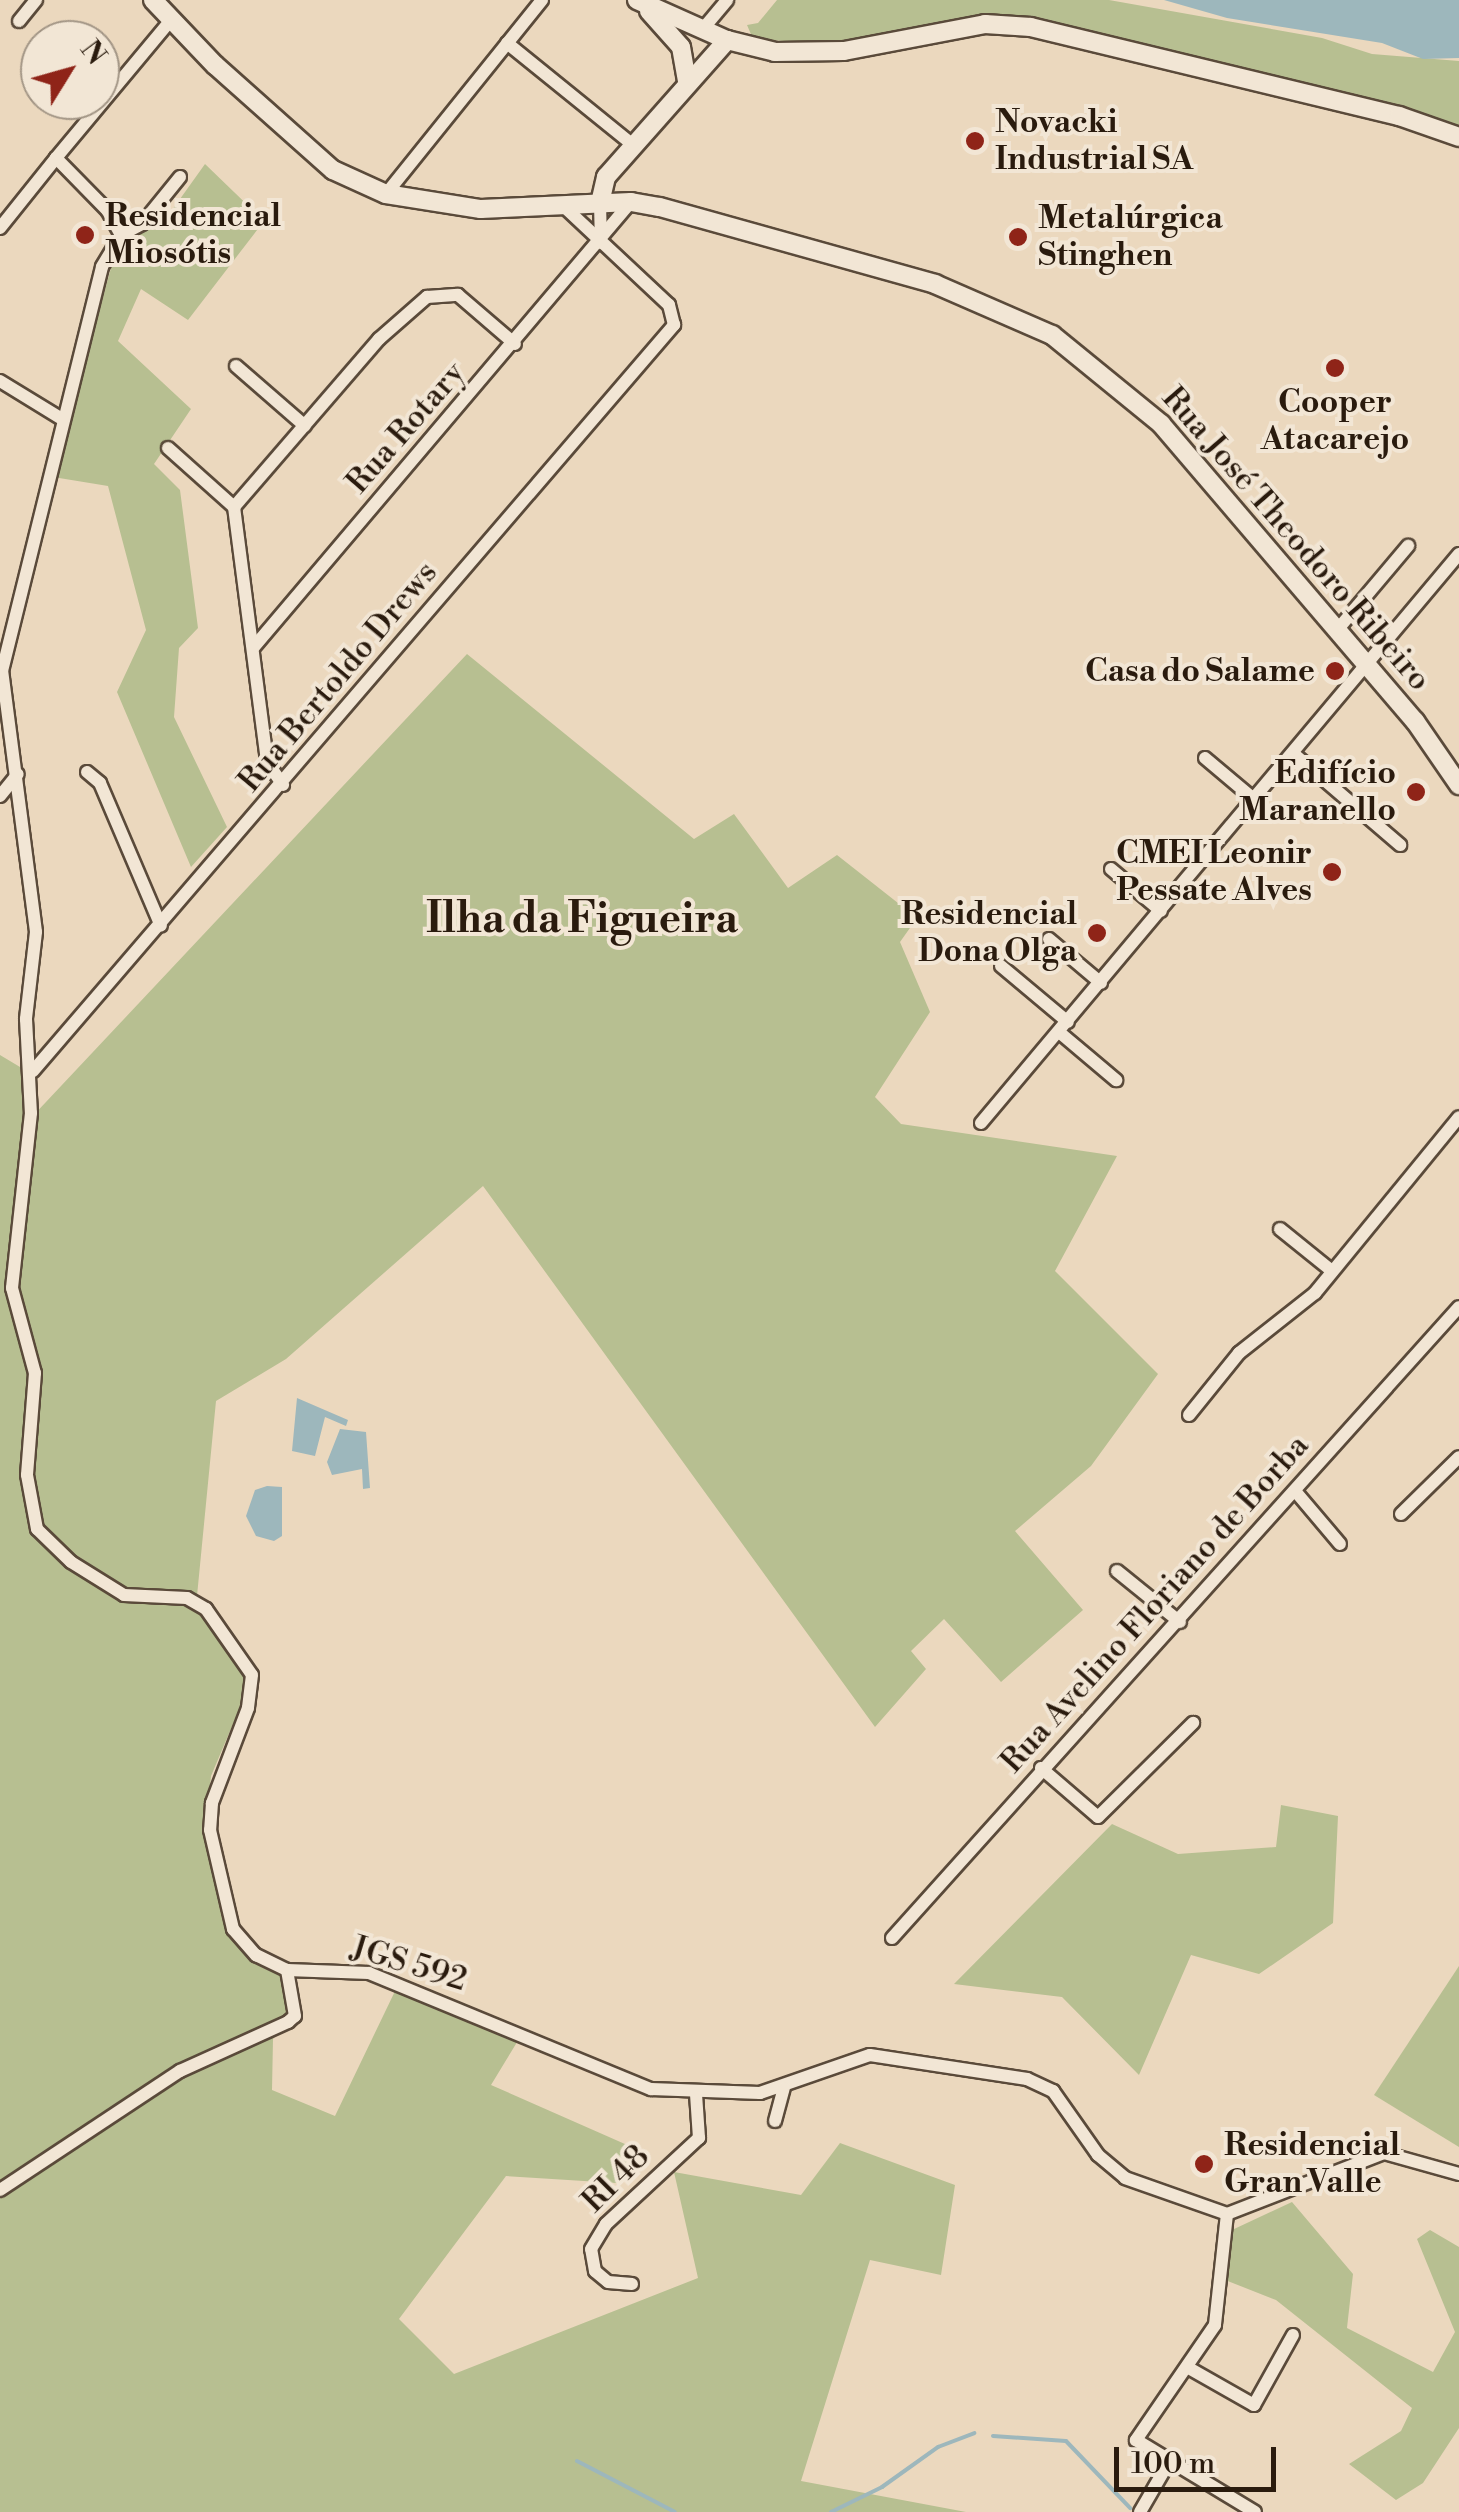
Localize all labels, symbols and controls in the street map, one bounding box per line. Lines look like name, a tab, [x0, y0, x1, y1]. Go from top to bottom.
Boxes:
north arrow	[20, 20, 120, 120]
text: N	[72, 33, 113, 72]
place label: Novacki Industrial SA	[995, 104, 1193, 179]
marker: Novacki Industrial SA	[964, 130, 986, 152]
place label: Residencial Miosótis	[105, 198, 281, 273]
place label: Metalúrgica Stinghen	[1038, 200, 1223, 275]
marker: Residencial Miosótis	[74, 224, 96, 246]
marker: Metalúrgica Stinghen	[1007, 226, 1029, 248]
street label: Rua Rotary	[339, 355, 473, 501]
marker: Cooper Atacarejo	[1324, 357, 1346, 379]
street label: Rua José Theodoro Ribeiro	[1154, 379, 1438, 699]
place label: Cooper Atacarejo	[1261, 384, 1409, 459]
street label: Rua Bertoldo Drews	[230, 554, 446, 800]
place label: Casa do Salame	[1085, 652, 1315, 690]
marker: Casa do Salame	[1324, 660, 1346, 682]
place label: Edifício Maranello	[1239, 755, 1396, 830]
marker: Edifício Maranello	[1405, 781, 1427, 803]
place label: CMEI Leonir Pessate Alves	[1116, 835, 1312, 910]
marker: CMEI Leonir Pessate Alves	[1321, 861, 1343, 883]
district label: Ilha da Figueira	[426, 895, 738, 945]
place label: Residencial Dona Olga	[901, 896, 1077, 971]
marker: Residencial Dona Olga	[1086, 922, 1108, 944]
street label: Rua Avelino Floriano de Borba	[993, 1427, 1317, 1781]
street label: JGS 592	[347, 1928, 471, 2000]
place label: Residencial Gran Valle	[1224, 2127, 1400, 2202]
street label: RI 48	[574, 2137, 658, 2221]
marker: Residencial Gran Valle	[1193, 2153, 1215, 2175]
scale bar	[1119, 2427, 1282, 2489]
text: 100 m	[1131, 2445, 1215, 2483]

